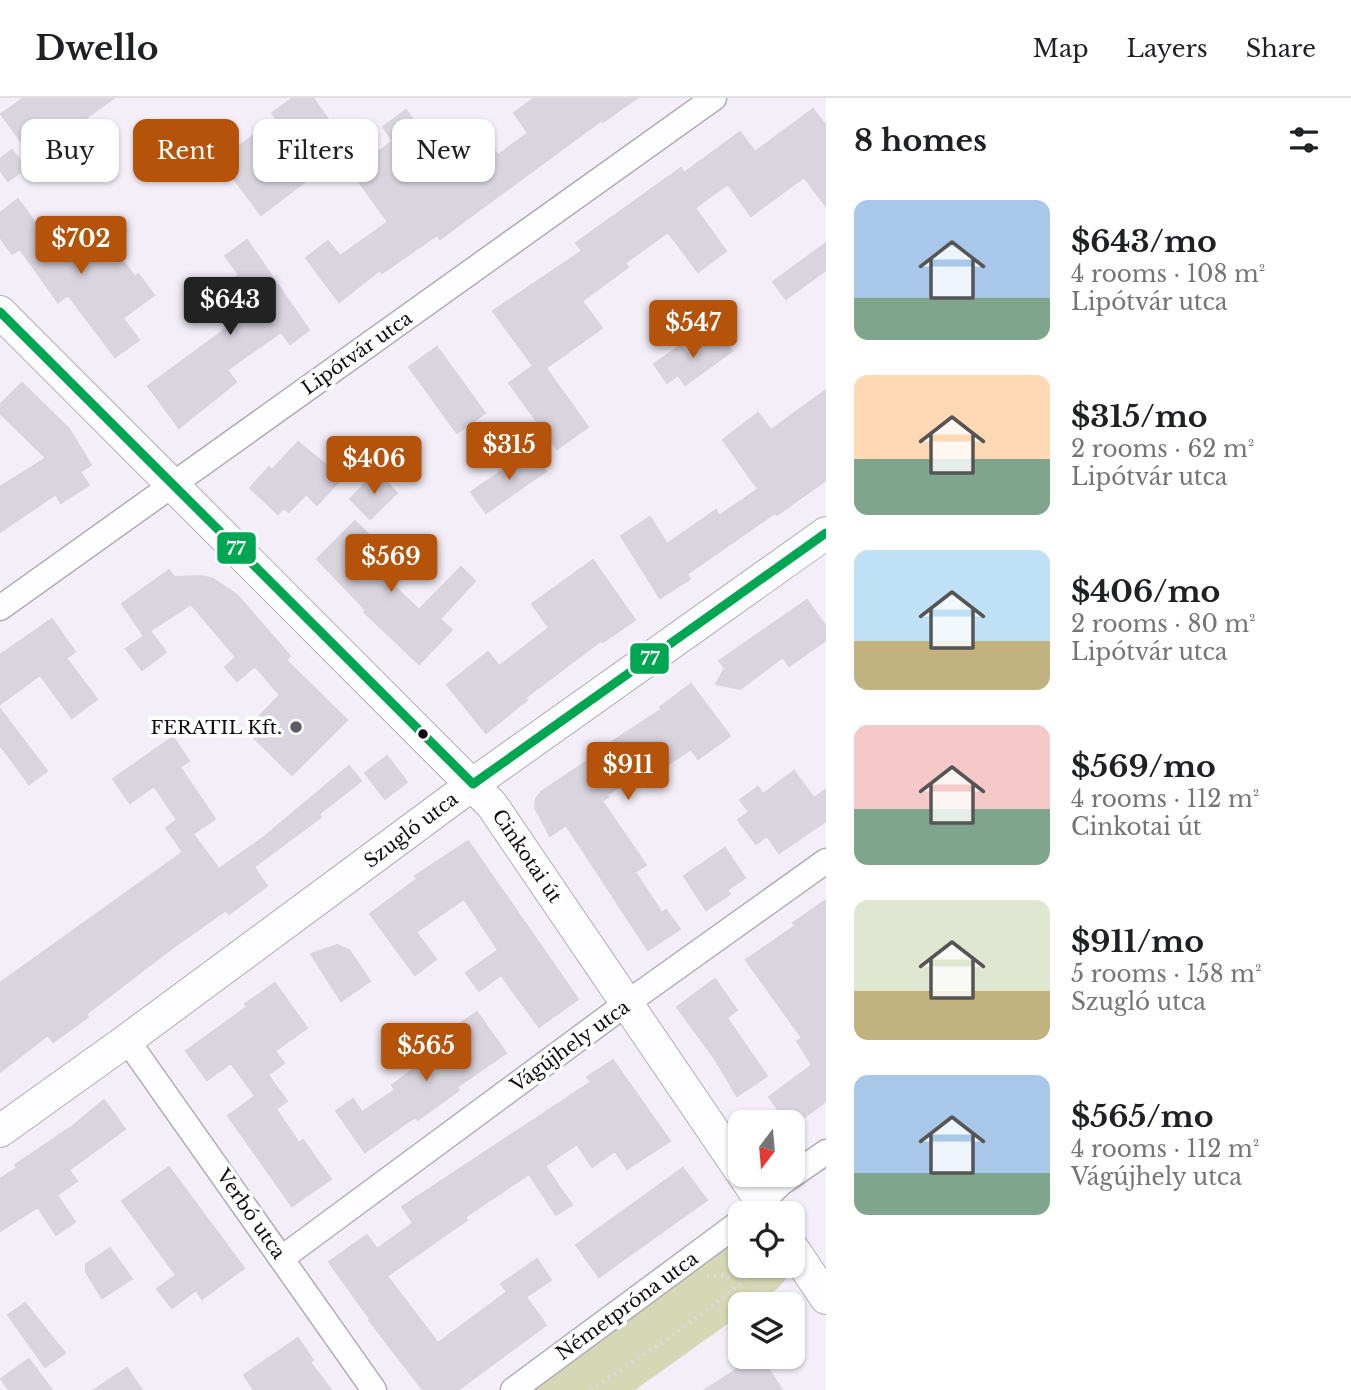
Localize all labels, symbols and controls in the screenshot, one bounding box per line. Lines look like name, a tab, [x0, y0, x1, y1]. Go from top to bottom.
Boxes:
text: Dwello	[35, 28, 159, 69]
text: Map	[1033, 34, 1089, 63]
text: Layers	[1127, 34, 1208, 63]
text: Share	[1246, 34, 1316, 63]
chip: Buy	[21, 119, 119, 182]
chip: Rent	[133, 119, 239, 182]
chip: Filters	[253, 119, 378, 182]
chip: New	[392, 119, 495, 182]
icon: filters	[1285, 121, 1323, 159]
text: 8 homes	[854, 122, 987, 159]
pin: $702	[40, 216, 122, 276]
text: $643/mo	[1071, 223, 1217, 260]
text: $702	[51, 225, 111, 253]
icon: home	[910, 228, 994, 312]
text: 4 rooms · 108 m²	[1071, 260, 1265, 288]
pin: $643	[189, 278, 271, 337]
text: $643	[200, 286, 260, 314]
text: Lipótvár utca	[1071, 288, 1228, 316]
pin: $547	[652, 300, 734, 360]
street label: Lipótvár utca	[297, 306, 417, 400]
text: $547	[665, 309, 721, 337]
text: $315/mo	[1071, 398, 1208, 435]
icon: home	[910, 403, 994, 487]
pin: $315	[468, 422, 550, 482]
text: $315	[482, 431, 536, 459]
text: 2 rooms · 62 m²	[1071, 435, 1254, 463]
pin: $406	[333, 436, 415, 496]
text: $406	[343, 445, 405, 473]
text: Lipótvár utca	[1071, 463, 1228, 491]
line badge: 77	[216, 531, 257, 565]
pin: $569	[350, 534, 432, 594]
text: 77	[226, 537, 247, 560]
text: $569	[361, 543, 421, 571]
text: $406/mo	[1071, 573, 1220, 610]
icon: home	[910, 578, 994, 662]
text: 2 rooms · 80 m²	[1071, 610, 1256, 638]
text: Lipótvár utca	[1071, 638, 1228, 666]
line badge: 77	[629, 642, 670, 675]
text: 77	[640, 647, 661, 670]
place label: FERATIL Kft.	[151, 716, 282, 739]
marker: FERATIL Kft.	[288, 719, 304, 735]
unlabelled marker	[416, 727, 430, 741]
pin: $911	[587, 742, 669, 802]
text: $569/mo	[1071, 748, 1216, 785]
text: $911	[603, 751, 653, 779]
icon: home	[910, 753, 994, 837]
text: 4 rooms · 112 m²	[1071, 785, 1259, 813]
street label: Szugló utca	[360, 787, 463, 873]
street label: Cinkotai út	[487, 805, 567, 908]
text: Cinkotai út	[1071, 813, 1202, 841]
text: $911/mo	[1071, 923, 1204, 960]
icon: home	[910, 928, 994, 1012]
text: 5 rooms · 158 m²	[1071, 960, 1261, 988]
text: Szugló utca	[1071, 988, 1206, 1016]
street label: Vágújhely utca	[505, 995, 634, 1097]
pin: $565	[385, 1024, 467, 1083]
text: $565	[397, 1032, 455, 1060]
text: $565/mo	[1071, 1098, 1214, 1135]
icon: home	[910, 1103, 994, 1187]
north arrow	[728, 1110, 805, 1186]
map controls	[728, 1110, 805, 1369]
text: 4 rooms · 112 m²	[1071, 1135, 1259, 1163]
text: Vágújhely utca	[1071, 1163, 1242, 1191]
street label: Verbó utca	[211, 1164, 291, 1264]
button: locate	[728, 1201, 805, 1278]
street label: Németpróna utca	[552, 1247, 703, 1365]
button: layers	[728, 1292, 805, 1369]

